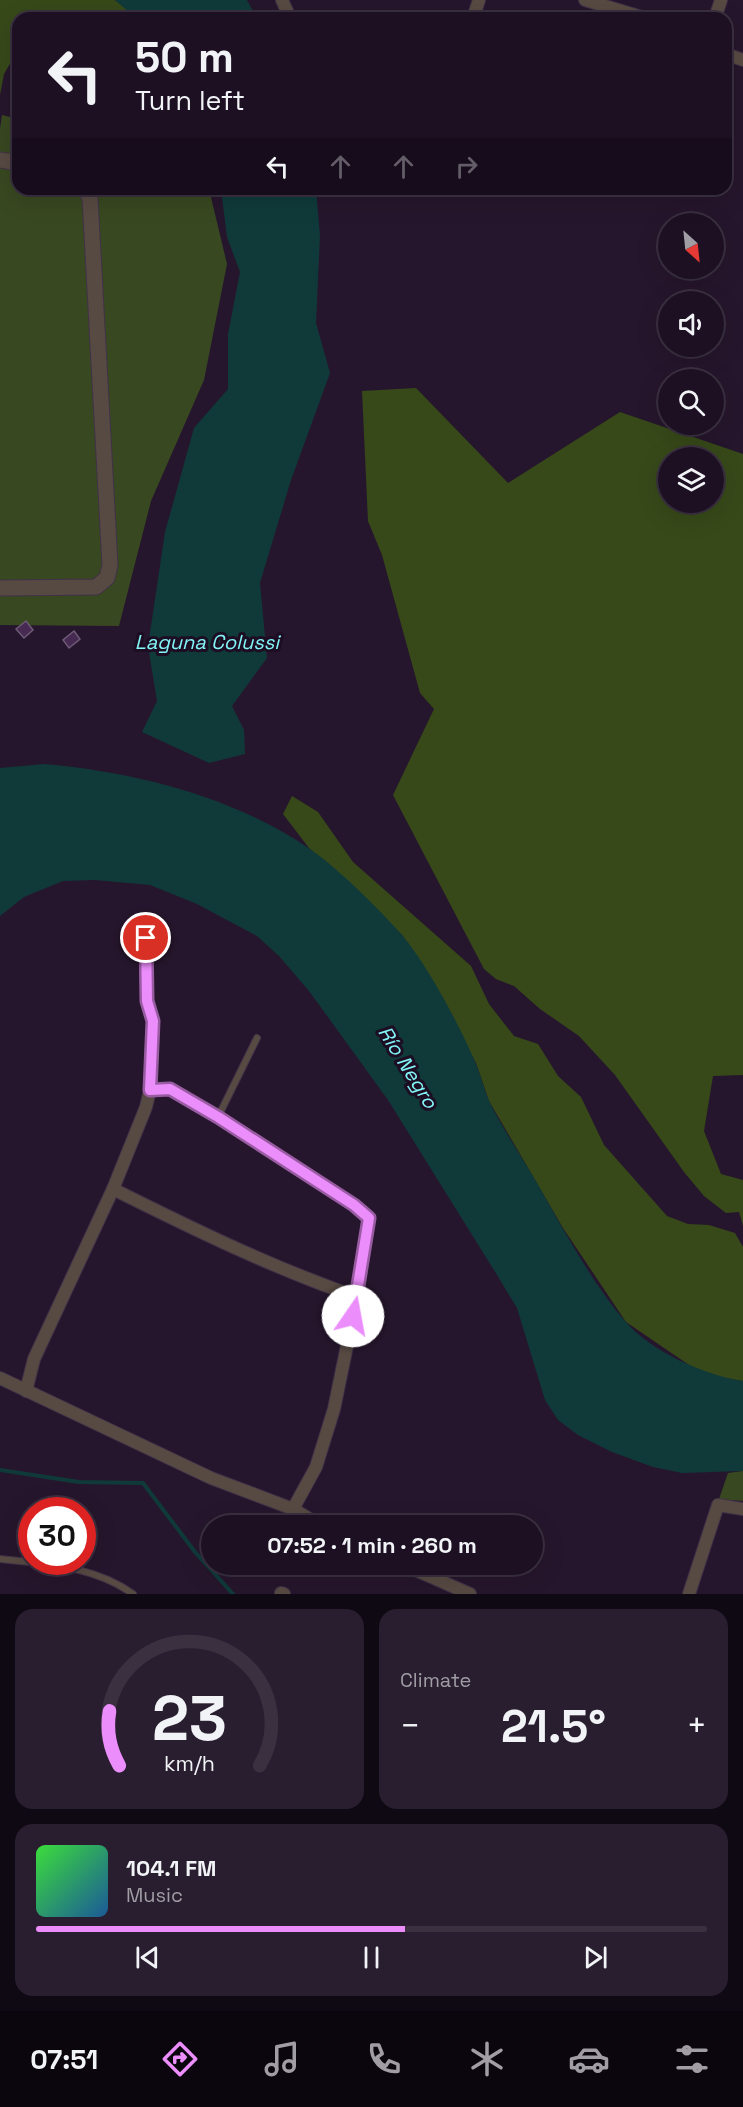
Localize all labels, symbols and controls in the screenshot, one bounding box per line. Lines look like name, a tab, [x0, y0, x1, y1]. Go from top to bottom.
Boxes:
text: 50 m	[135, 31, 234, 84]
icon: left	[36, 36, 114, 114]
text: Turn left	[135, 83, 245, 118]
icon: left	[261, 150, 294, 183]
icon: ahead	[324, 150, 357, 183]
icon: ahead	[387, 150, 420, 183]
icon: right	[450, 150, 483, 183]
north arrow	[658, 213, 724, 279]
map controls	[658, 213, 724, 513]
button: sound	[658, 291, 724, 357]
button: search	[658, 369, 724, 435]
button: layers	[658, 447, 724, 513]
water label: Laguna Colussi	[135, 629, 281, 655]
pin	[120, 912, 171, 963]
icon: arrive	[129, 921, 162, 954]
water label: Río Negro	[372, 1021, 444, 1114]
position arrow	[321, 1284, 385, 1348]
speed limit sign: 30	[18, 1497, 96, 1575]
text: 07:52 · 1 min · 260 m	[267, 1531, 477, 1559]
text: Climate	[400, 1667, 471, 1693]
text: 23	[152, 1679, 227, 1758]
text: 21.5°	[501, 1698, 606, 1755]
text: −	[400, 1705, 420, 1747]
text: +	[687, 1705, 707, 1747]
text: km/h	[164, 1750, 215, 1777]
text: 104.1 FM	[126, 1854, 216, 1882]
text: Music	[126, 1882, 183, 1908]
icon: previous	[131, 1941, 164, 1974]
icon: pause	[355, 1941, 388, 1974]
icon: next	[579, 1941, 612, 1974]
icon: directions	[159, 2038, 201, 2080]
icon: music	[261, 2038, 303, 2080]
icon: phone	[363, 2038, 405, 2080]
icon: climate	[466, 2038, 508, 2080]
icon: car	[568, 2038, 610, 2080]
icon: filters	[671, 2038, 713, 2080]
text: 07:51	[30, 2042, 98, 2077]

